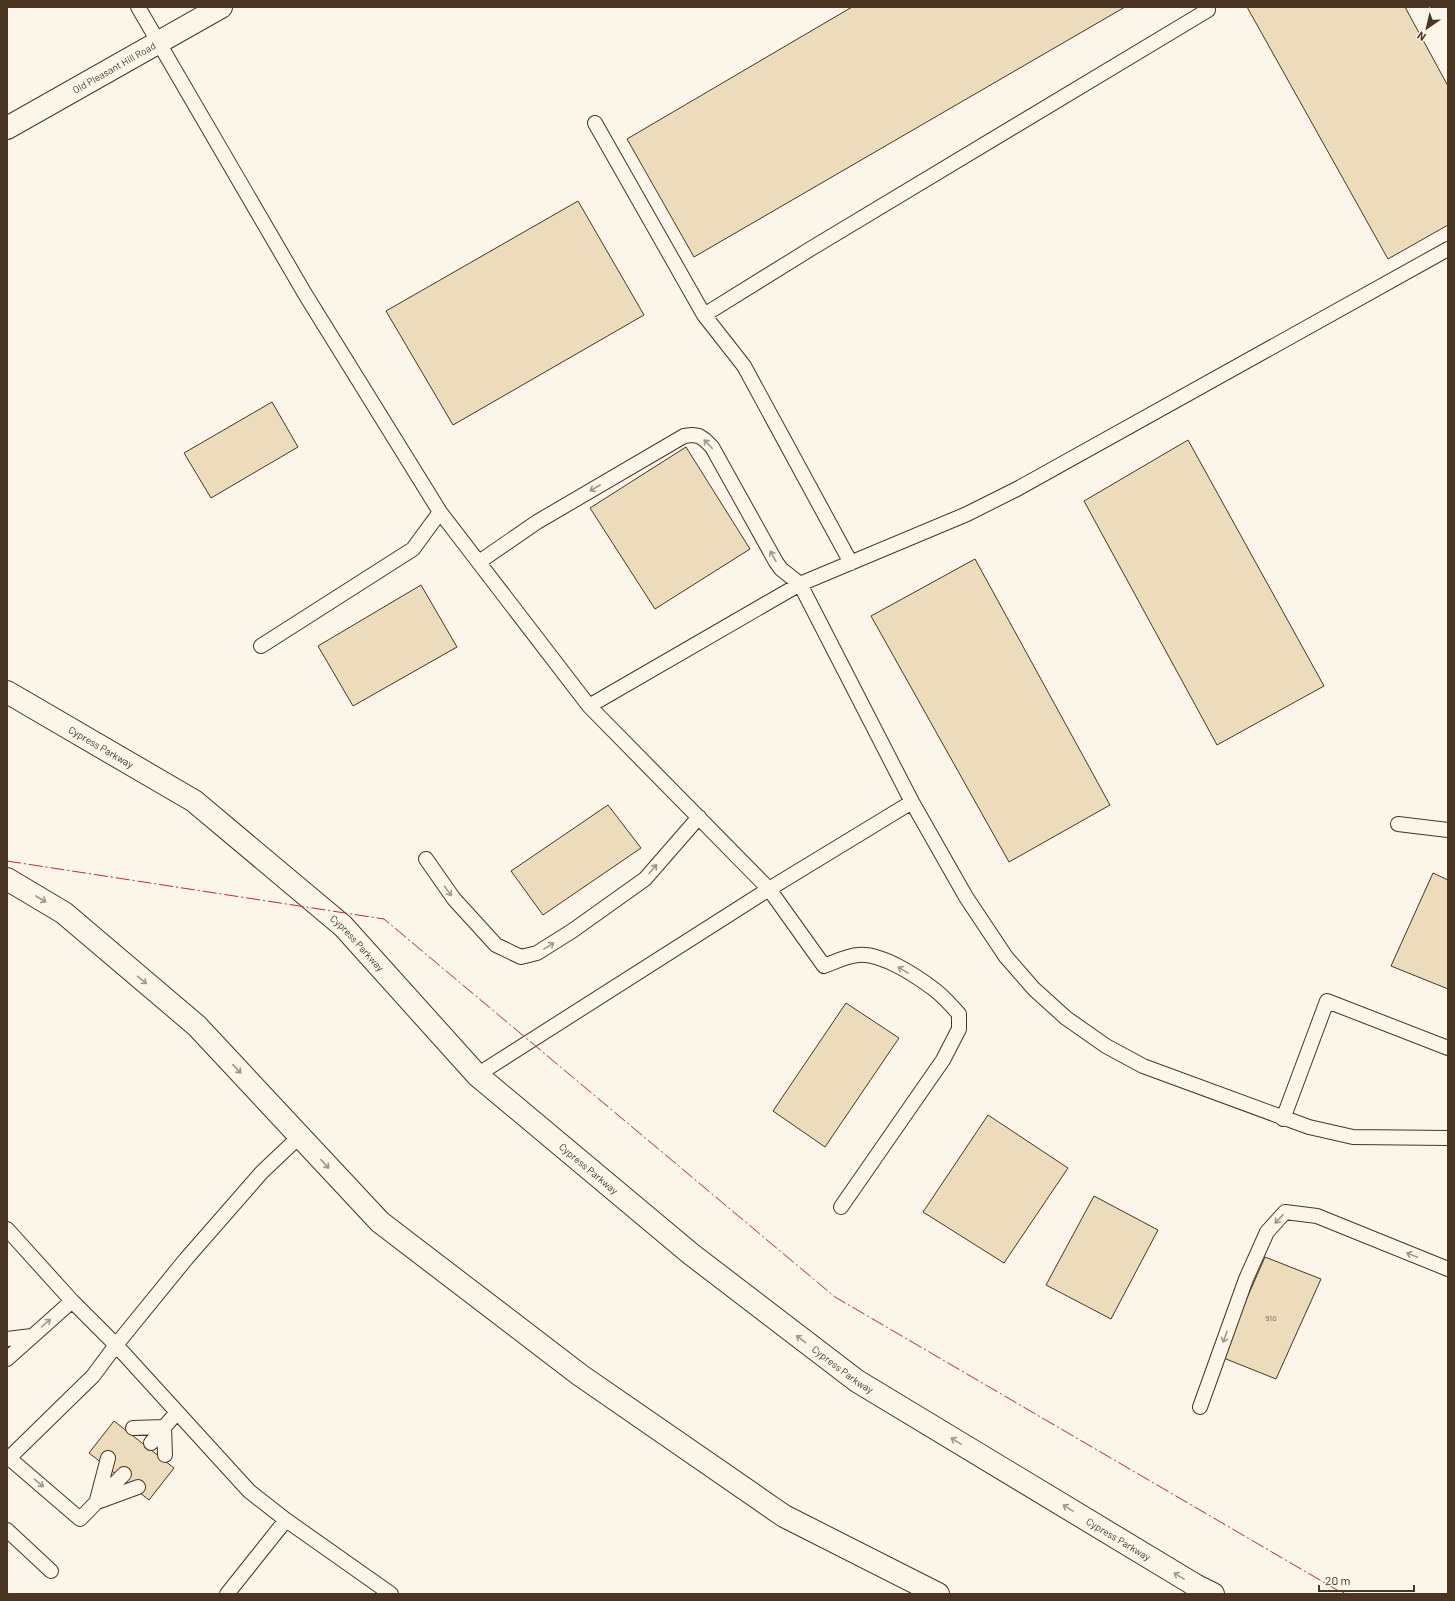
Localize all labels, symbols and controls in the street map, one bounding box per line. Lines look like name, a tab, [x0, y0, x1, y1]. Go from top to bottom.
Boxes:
north arrow	[1407, 8, 1447, 48]
text: N	[1414, 29, 1428, 44]
street label: Old Pleasant Hill Road	[70, 39, 158, 96]
one-way arrow	[704, 439, 713, 449]
one-way arrow	[589, 484, 601, 492]
one-way arrow	[769, 550, 777, 562]
street label: Cypress Parkway	[67, 723, 136, 771]
one-way arrow	[649, 864, 658, 875]
one-way arrow	[444, 885, 452, 896]
one-way arrow	[35, 896, 47, 904]
street label: Cypress Parkway	[328, 912, 387, 974]
one-way arrow	[543, 942, 554, 950]
one-way arrow	[897, 966, 909, 974]
one-way arrow	[137, 975, 148, 984]
one-way arrow	[232, 1064, 241, 1074]
street label: Cypress Parkway	[557, 1140, 621, 1197]
one-way arrow	[321, 1159, 330, 1169]
one-way arrow	[1275, 1214, 1284, 1224]
one-way arrow	[1406, 1250, 1418, 1258]
house number: 910	[1265, 1313, 1277, 1323]
one-way arrow	[41, 1319, 52, 1328]
one-way arrow	[1221, 1330, 1229, 1342]
one-way arrow	[796, 1335, 807, 1343]
street label: Cypress Parkway	[810, 1343, 876, 1396]
one-way arrow	[950, 1437, 962, 1445]
one-way arrow	[34, 1479, 44, 1488]
one-way arrow	[1062, 1504, 1074, 1512]
street label: Cypress Parkway	[1084, 1515, 1153, 1563]
scale bar	[1319, 1567, 1414, 1593]
one-way arrow	[1173, 1571, 1185, 1579]
text: 20 m	[1325, 1573, 1351, 1587]

